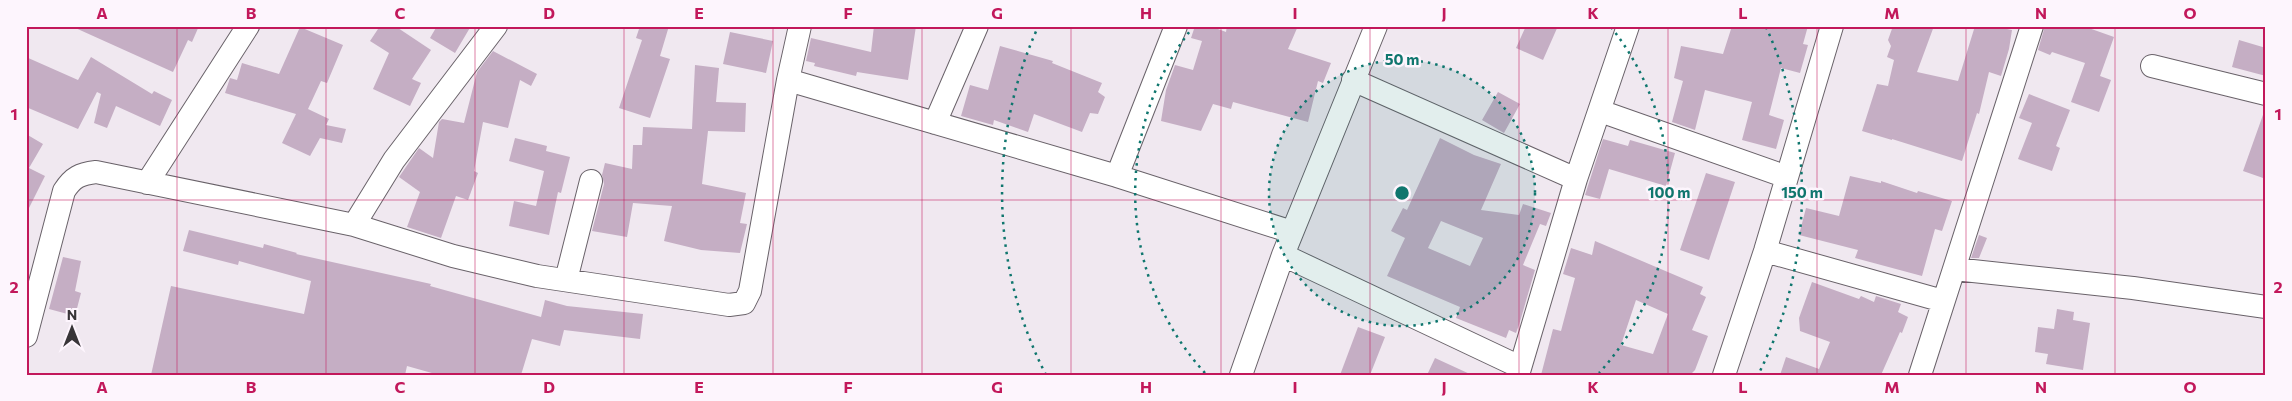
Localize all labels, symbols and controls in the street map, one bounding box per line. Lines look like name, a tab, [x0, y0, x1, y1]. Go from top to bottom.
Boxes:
text: A	[96, 3, 108, 22]
text: B	[246, 3, 257, 22]
text: C	[395, 3, 406, 22]
text: D	[543, 3, 555, 22]
text: E	[694, 3, 704, 22]
text: F	[843, 3, 853, 22]
text: G	[991, 3, 1003, 22]
text: H	[1140, 3, 1152, 22]
text: I	[1292, 3, 1298, 22]
text: J	[1441, 3, 1447, 22]
text: K	[1587, 3, 1599, 22]
text: L	[1738, 3, 1748, 22]
text: M	[1884, 3, 1900, 22]
text: N	[2035, 3, 2047, 22]
text: O	[2183, 3, 2197, 22]
text: 50 m	[1385, 50, 1419, 68]
text: 1	[10, 104, 18, 123]
text: 1	[2274, 104, 2282, 123]
text: 100 m	[1648, 183, 1690, 201]
text: 150 m	[1781, 183, 1823, 201]
centre of rings	[1393, 184, 1411, 202]
text: 2	[9, 277, 19, 296]
text: 2	[2273, 277, 2283, 296]
north arrow	[48, 304, 98, 354]
text: N	[67, 306, 77, 323]
text: A	[96, 377, 108, 396]
text: B	[246, 377, 257, 396]
text: C	[395, 377, 406, 396]
text: D	[543, 377, 555, 396]
text: E	[694, 377, 704, 396]
text: F	[843, 377, 853, 396]
text: G	[991, 377, 1003, 396]
text: H	[1140, 377, 1152, 396]
text: I	[1292, 377, 1298, 396]
text: J	[1441, 377, 1447, 396]
text: K	[1587, 377, 1599, 396]
text: L	[1738, 377, 1748, 396]
text: M	[1884, 377, 1900, 396]
text: N	[2035, 377, 2047, 396]
text: O	[2183, 377, 2197, 396]

